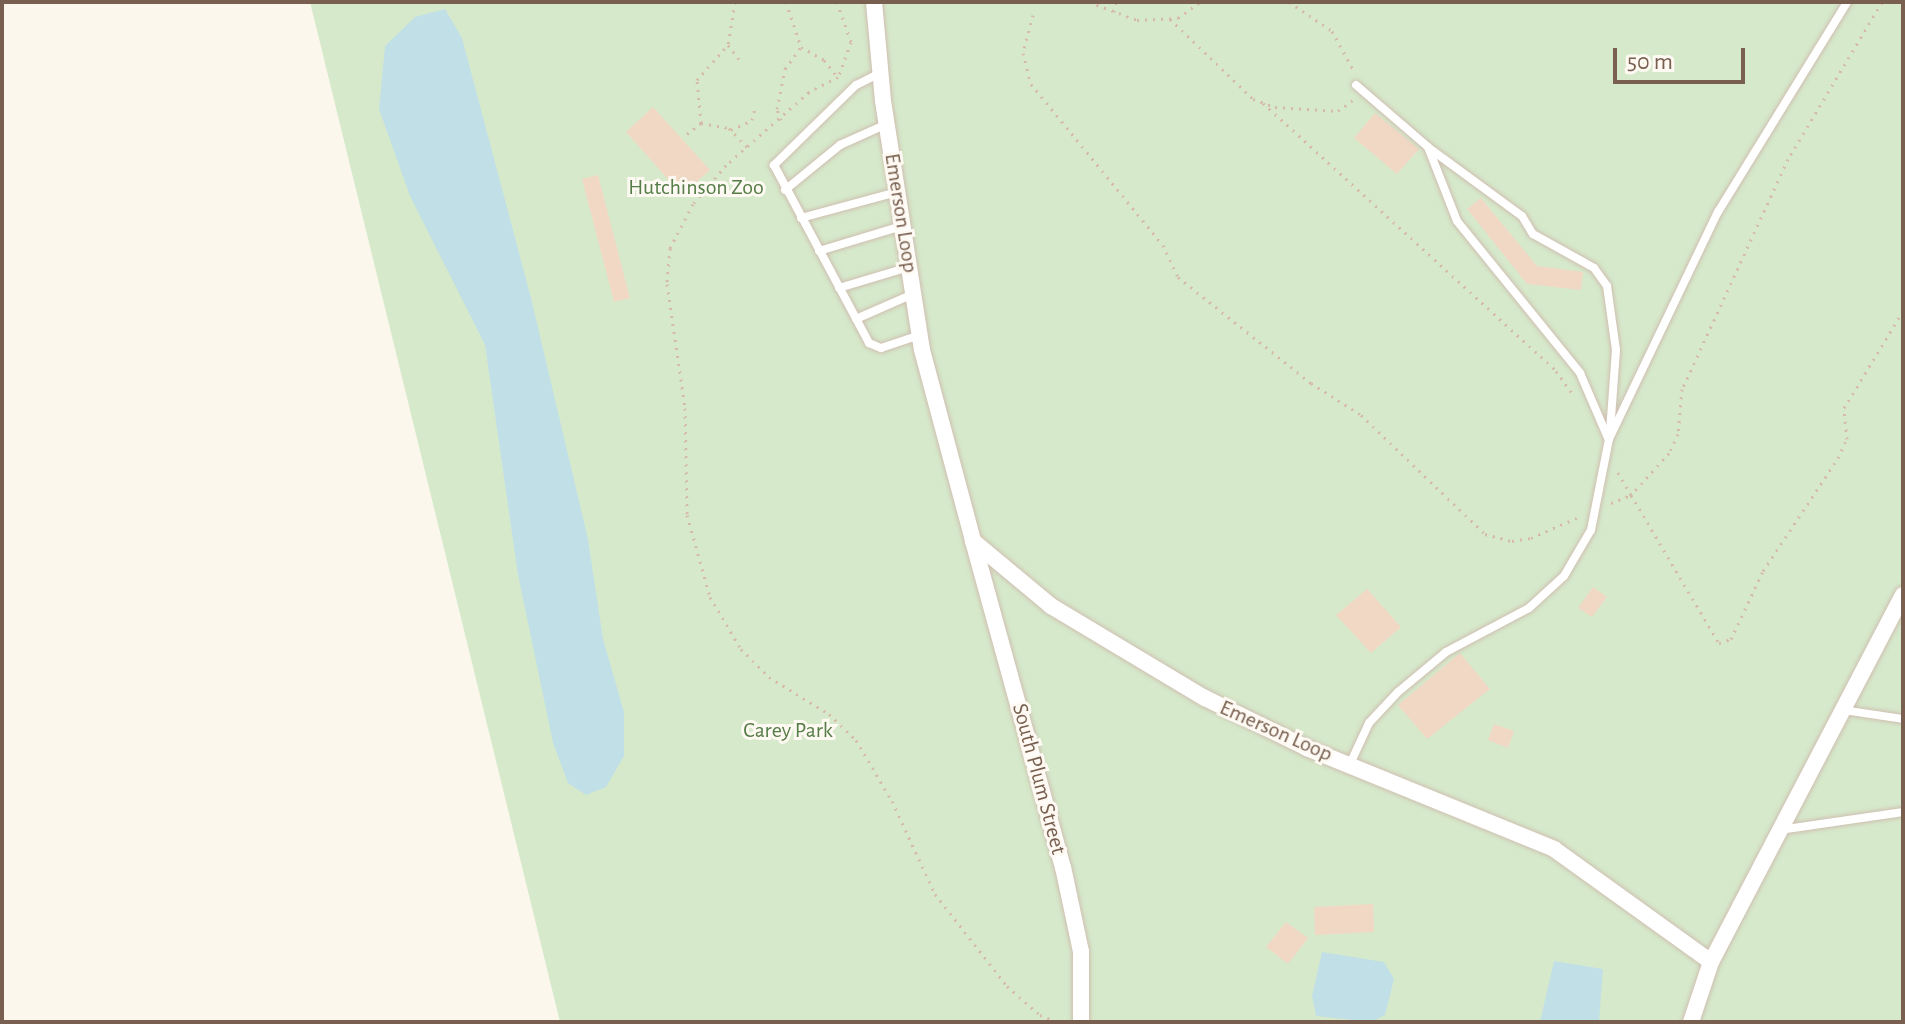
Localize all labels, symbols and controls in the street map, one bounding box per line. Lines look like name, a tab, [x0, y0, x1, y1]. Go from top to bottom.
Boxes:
scale bar	[1617, 32, 1749, 82]
text: 50 m	[1627, 50, 1673, 74]
street label: Emerson Loop	[879, 151, 923, 275]
park label: Hutchinson Zoo	[628, 175, 764, 201]
street label: Emerson Loop	[1216, 694, 1336, 768]
street label: South Plum Street	[1006, 701, 1072, 857]
park label: Carey Park	[743, 718, 833, 744]

